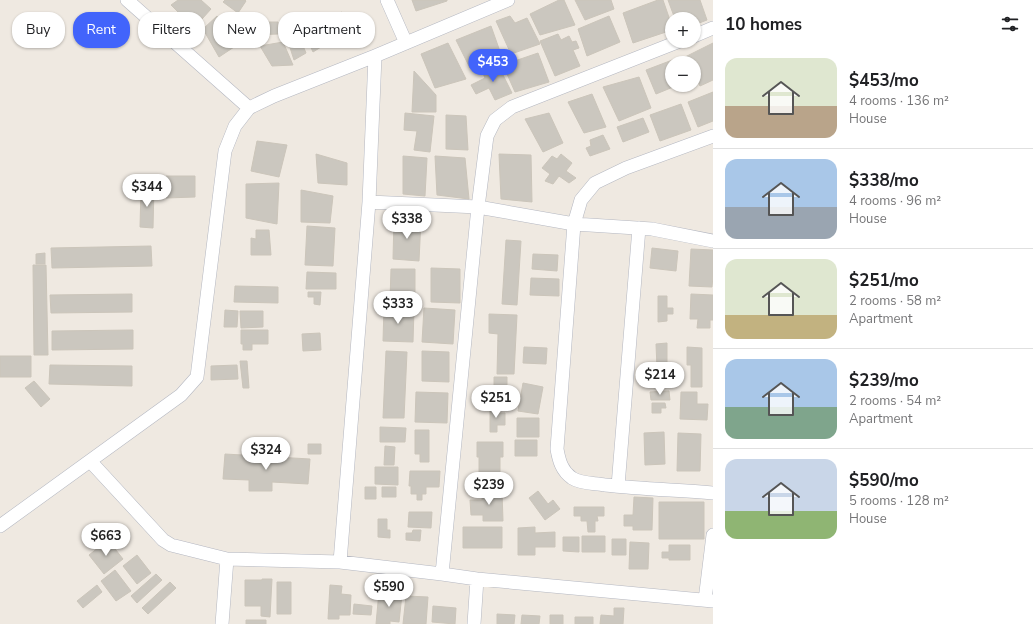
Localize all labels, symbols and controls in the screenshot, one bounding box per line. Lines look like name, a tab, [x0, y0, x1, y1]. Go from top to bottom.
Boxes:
chip: Buy	[12, 12, 65, 48]
chip: Rent	[73, 12, 130, 48]
chip: Filters	[138, 12, 205, 48]
chip: New	[213, 12, 270, 48]
chip: Apartment	[278, 12, 375, 48]
map controls	[665, 12, 701, 92]
button: +	[665, 12, 701, 48]
text: 10 homes	[725, 13, 802, 36]
icon: filters	[999, 13, 1021, 35]
pin: $453	[469, 49, 517, 83]
text: $453	[477, 53, 509, 71]
button: −	[665, 56, 701, 92]
text: $453/mo	[849, 69, 919, 92]
icon: home	[757, 74, 805, 122]
text: 4 rooms · 136 m²	[849, 92, 949, 110]
text: House	[849, 110, 887, 128]
text: $338/mo	[849, 169, 919, 192]
pin: $344	[123, 174, 171, 208]
icon: home	[757, 175, 805, 223]
text: $344	[131, 178, 163, 196]
text: 4 rooms · 96 m²	[849, 192, 941, 210]
pin: $338	[383, 206, 431, 240]
text: $338	[391, 210, 423, 228]
text: House	[849, 210, 887, 228]
text: $251/mo	[849, 269, 919, 292]
icon: home	[757, 275, 805, 323]
pin: $333	[374, 291, 422, 325]
text: 2 rooms · 58 m²	[849, 292, 941, 310]
text: $333	[382, 295, 414, 313]
text: Apartment	[849, 310, 912, 328]
pin: $214	[636, 362, 684, 396]
text: $214	[644, 366, 676, 384]
text: $239/mo	[849, 369, 919, 392]
icon: home	[757, 375, 805, 423]
pin: $251	[472, 385, 520, 419]
text: $251	[480, 389, 512, 407]
text: 2 rooms · 54 m²	[849, 392, 941, 410]
text: Apartment	[849, 410, 912, 428]
pin: $324	[242, 437, 290, 471]
text: $324	[250, 441, 282, 459]
text: $590/mo	[849, 469, 919, 492]
pin: $239	[465, 472, 513, 506]
icon: home	[757, 475, 805, 523]
text: $239	[473, 476, 505, 494]
text: 5 rooms · 128 m²	[849, 492, 949, 510]
text: House	[849, 510, 887, 528]
pin: $663	[82, 523, 130, 557]
text: $663	[90, 527, 122, 545]
pin: $590	[365, 574, 413, 608]
text: $590	[373, 578, 405, 596]

